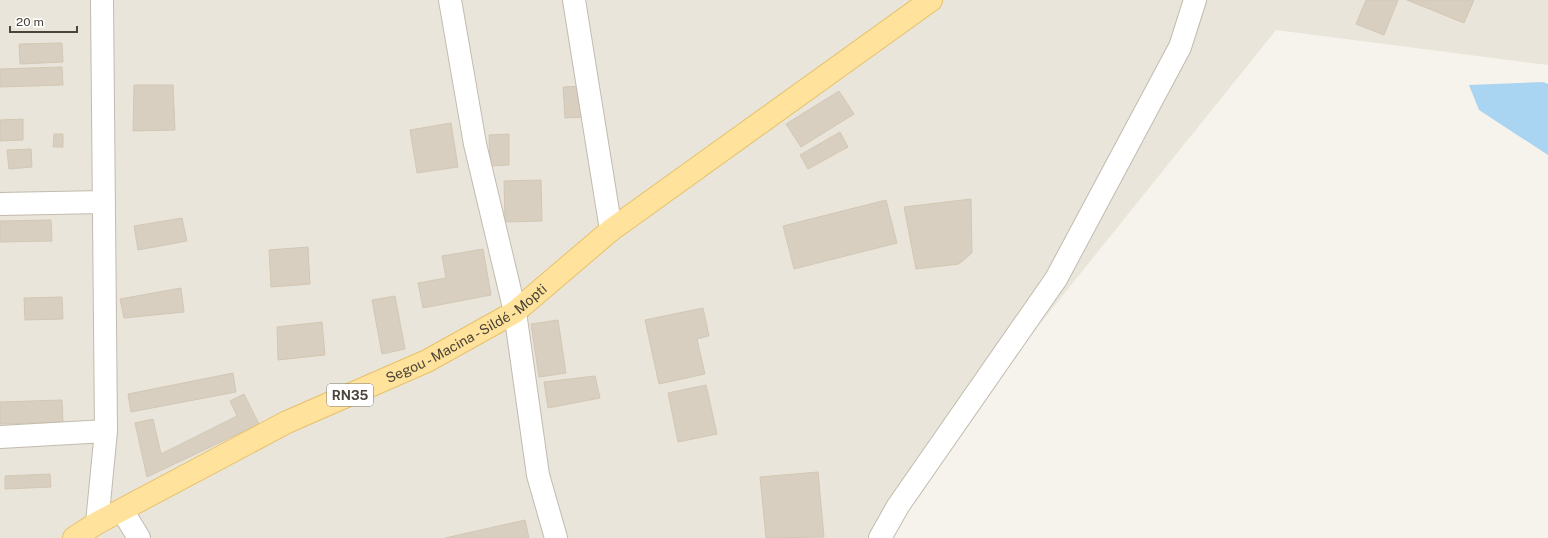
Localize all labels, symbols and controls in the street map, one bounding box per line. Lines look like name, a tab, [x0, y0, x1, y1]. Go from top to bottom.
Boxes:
scale bar	[10, 8, 77, 34]
text: 20 m	[16, 15, 44, 29]
street label: Segou - Macina - Sildé - Mopti	[383, 281, 550, 386]
road number: RN35	[327, 384, 373, 406]

